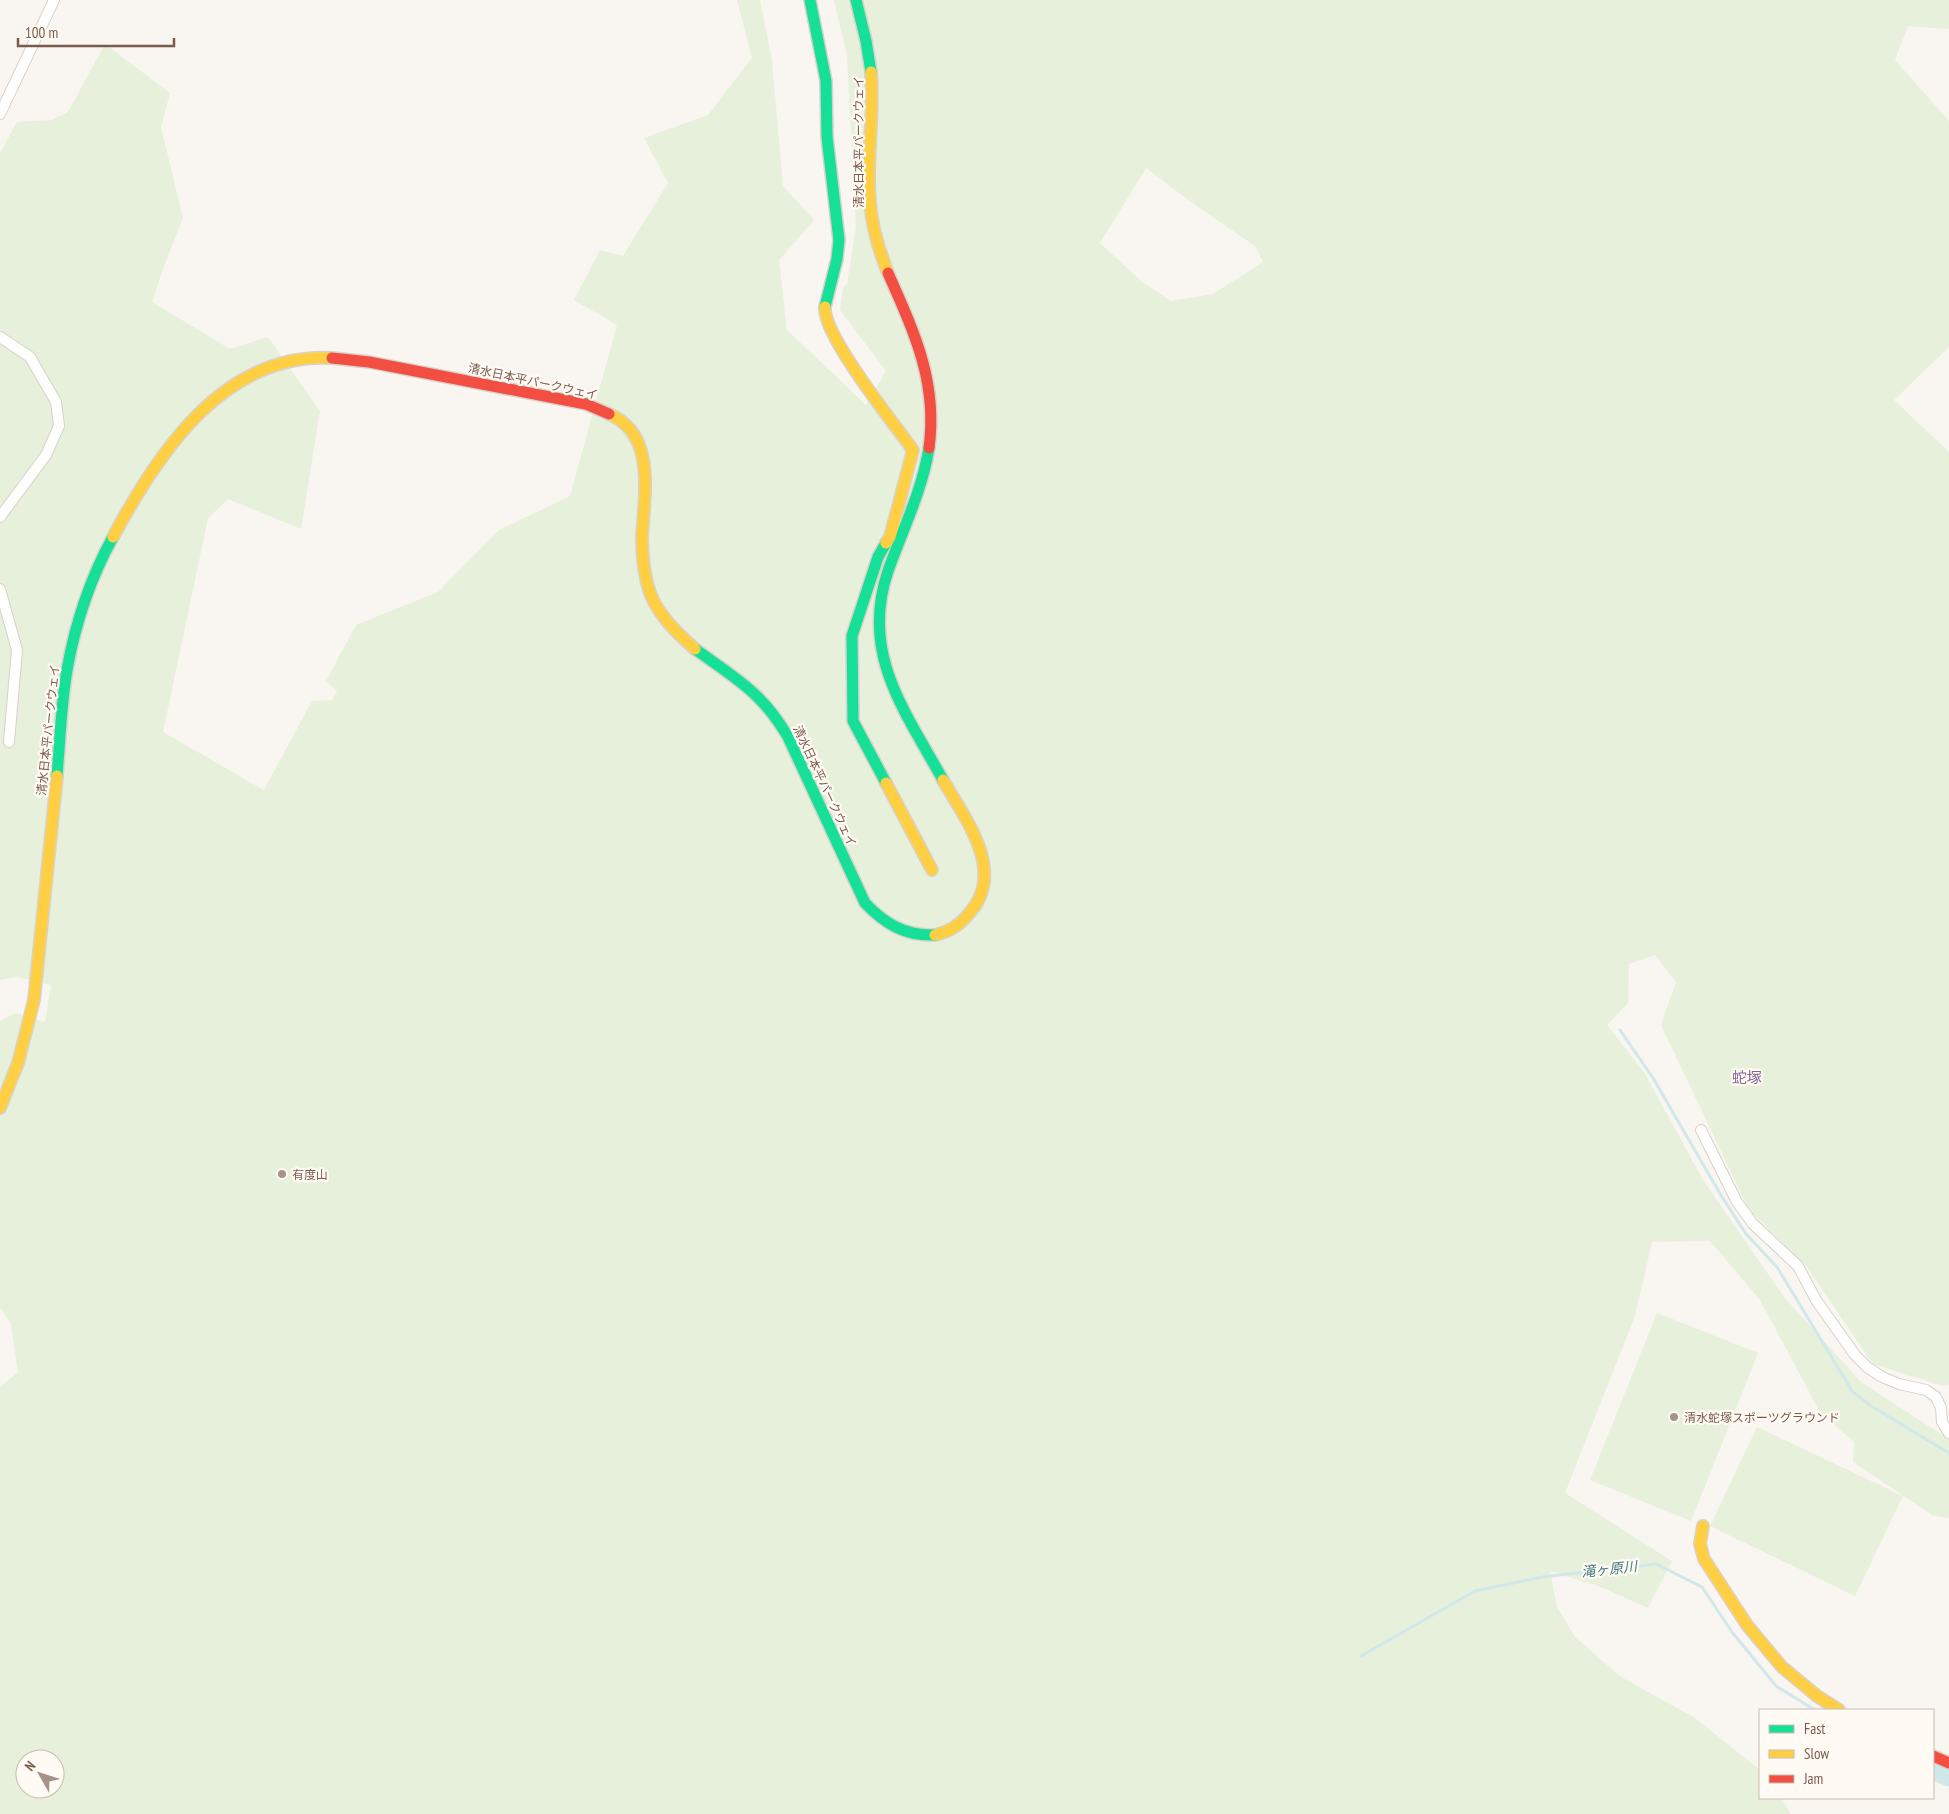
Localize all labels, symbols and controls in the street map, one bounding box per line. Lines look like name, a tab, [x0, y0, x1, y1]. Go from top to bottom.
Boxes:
scale bar	[18, 15, 174, 47]
text: 100 m	[25, 23, 58, 42]
street label: 清水日本平パークウェイ	[851, 76, 866, 208]
street label: 清水日本平パークウェイ	[467, 360, 599, 402]
street label: 清水日本平パークウェイ	[34, 664, 62, 796]
street label: 清水日本平パークウェイ	[790, 723, 860, 849]
district label: 蛇塚	[1732, 1068, 1762, 1087]
place label: 有度山	[292, 1167, 328, 1182]
marker: 有度山	[276, 1168, 288, 1180]
place label: 清水蛇塚スポーツグラウンド	[1684, 1410, 1840, 1425]
marker: 清水蛇塚スポーツグラウンド	[1668, 1411, 1680, 1423]
water label: 滝ヶ原川	[1580, 1557, 1640, 1581]
legend	[1759, 1709, 1934, 1799]
text: Fast	[1804, 1719, 1825, 1738]
text: Slow	[1804, 1744, 1829, 1763]
north arrow	[15, 1749, 65, 1799]
text: N	[21, 1757, 39, 1774]
text: Jam	[1803, 1769, 1823, 1788]

